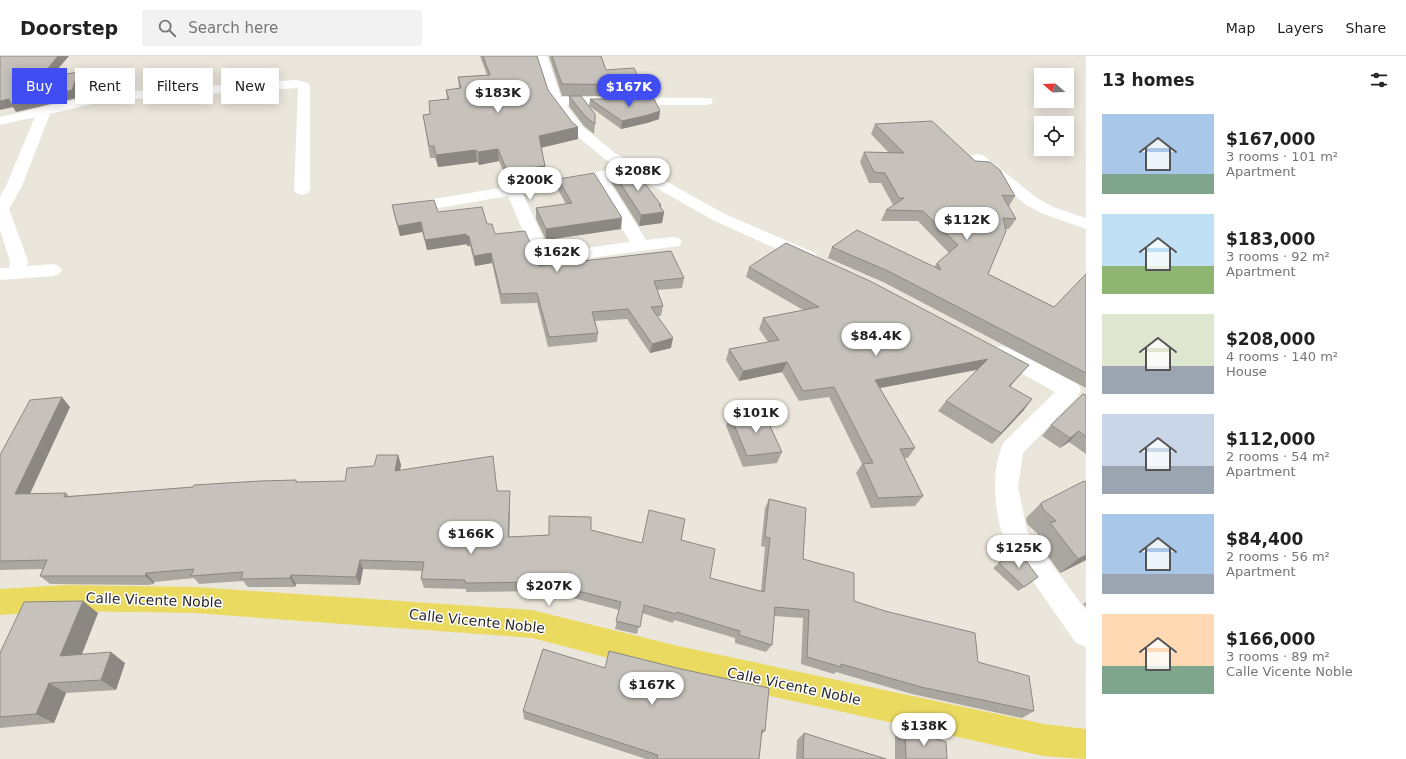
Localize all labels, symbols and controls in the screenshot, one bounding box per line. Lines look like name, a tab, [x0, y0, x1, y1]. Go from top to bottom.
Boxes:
search box	[142, 10, 422, 46]
text: Doorstep	[20, 17, 118, 39]
icon: search	[156, 17, 178, 39]
text: Search here	[188, 19, 278, 37]
text: Map	[1226, 20, 1255, 36]
text: Layers	[1277, 20, 1324, 36]
text: Share	[1346, 20, 1386, 36]
chip: Buy	[12, 68, 67, 104]
chip: Rent	[75, 68, 135, 104]
chip: Filters	[143, 68, 213, 104]
chip: New	[221, 68, 279, 104]
north arrow	[1034, 68, 1074, 108]
map controls	[1034, 68, 1074, 156]
icon: filters	[1368, 69, 1390, 91]
text: 13 homes	[1102, 70, 1195, 90]
pin: $167K	[601, 74, 657, 108]
text: $167K	[606, 79, 652, 94]
pin: $183K	[470, 80, 526, 114]
text: $183K	[475, 85, 521, 100]
button: locate	[1034, 116, 1074, 156]
text: $167,000	[1226, 129, 1315, 149]
icon: home	[1134, 130, 1182, 178]
text: 3 rooms · 101 m²	[1226, 149, 1338, 164]
pin: $208K	[610, 158, 666, 192]
text: $208K	[615, 163, 661, 178]
text: Apartment	[1226, 164, 1296, 179]
pin: $200K	[502, 167, 558, 201]
text: $200K	[507, 172, 553, 187]
pin: $112K	[939, 207, 995, 241]
text: $112K	[944, 212, 990, 227]
text: $183,000	[1226, 229, 1315, 249]
icon: home	[1134, 230, 1182, 278]
pin: $162K	[529, 239, 585, 273]
text: $162K	[534, 244, 580, 259]
text: 3 rooms · 92 m²	[1226, 249, 1330, 264]
text: Apartment	[1226, 264, 1296, 279]
pin: $84.4K	[843, 323, 909, 357]
text: $84.4K	[850, 328, 902, 343]
text: $208,000	[1226, 329, 1315, 349]
icon: home	[1134, 330, 1182, 378]
text: 4 rooms · 140 m²	[1226, 349, 1338, 364]
text: House	[1226, 364, 1267, 379]
pin: $101K	[728, 400, 784, 434]
text: $101K	[733, 405, 779, 420]
text: $112,000	[1226, 429, 1315, 449]
icon: home	[1134, 430, 1182, 478]
text: 2 rooms · 54 m²	[1226, 449, 1330, 464]
text: Apartment	[1226, 464, 1296, 479]
pin: $166K	[443, 521, 499, 555]
text: $166K	[448, 526, 494, 541]
text: $84,400	[1226, 529, 1303, 549]
icon: home	[1134, 530, 1182, 578]
pin: $125K	[991, 535, 1047, 569]
text: $125K	[996, 540, 1042, 555]
text: 2 rooms · 56 m²	[1226, 549, 1330, 564]
text: Apartment	[1226, 564, 1296, 579]
pin: $207K	[521, 573, 577, 607]
text: $207K	[526, 578, 572, 593]
street label: Calle Vicente Noble	[85, 590, 223, 610]
street label: Calle Vicente Noble	[408, 606, 546, 636]
text: $166,000	[1226, 629, 1315, 649]
icon: home	[1134, 630, 1182, 678]
text: 3 rooms · 89 m²	[1226, 649, 1330, 664]
street label: Calle Vicente Noble	[726, 664, 862, 708]
text: Calle Vicente Noble	[1226, 664, 1353, 679]
pin: $167K	[624, 672, 680, 706]
text: $167K	[629, 677, 675, 692]
pin: $138K	[896, 713, 952, 747]
text: $138K	[901, 718, 947, 733]

